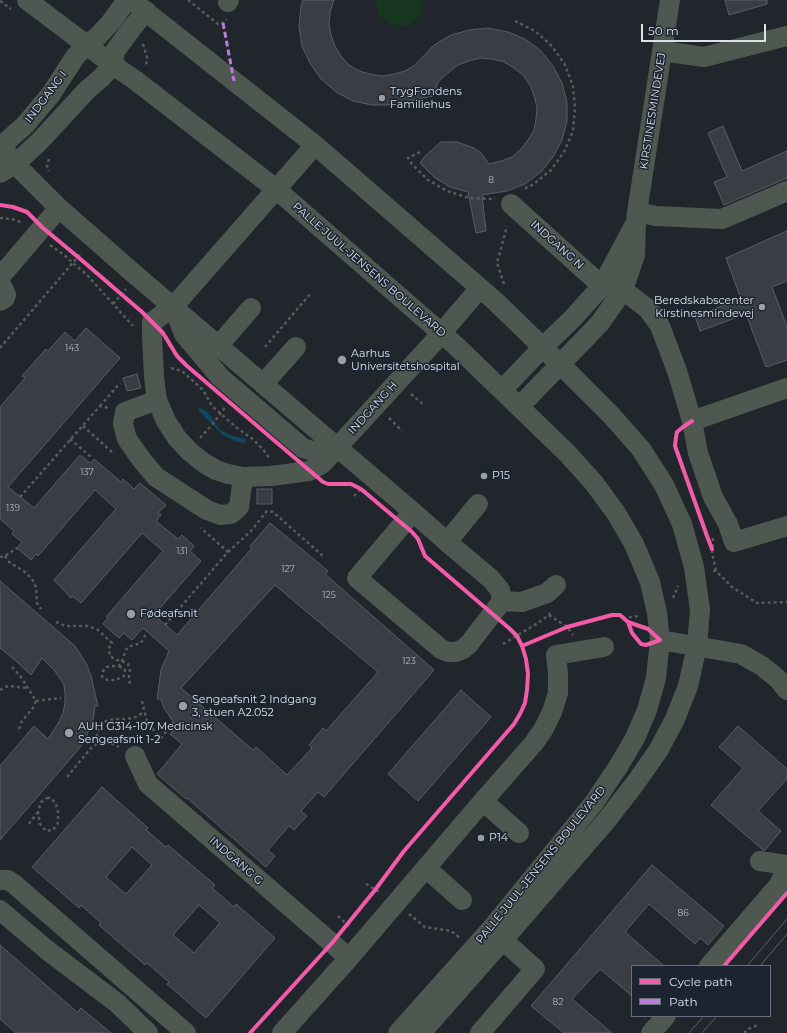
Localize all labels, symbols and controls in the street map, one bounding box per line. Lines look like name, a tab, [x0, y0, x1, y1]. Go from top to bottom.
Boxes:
scale bar	[643, 16, 768, 42]
text: 50 m	[648, 23, 679, 38]
street label: KIRSTINESMINDEVEJ	[637, 52, 669, 170]
street label: INDGANG I	[22, 69, 70, 125]
place label: TrygFondens Familiehus	[390, 85, 462, 111]
marker: TrygFondens Familiehus	[377, 93, 387, 103]
house number: 8	[488, 175, 494, 185]
street label: PALLE JUUL-JENSENS BOULEVARD	[290, 200, 448, 340]
street label: INDGANG N	[528, 218, 586, 272]
place label: Beredskabscenter Kirstinesmindevej	[654, 294, 754, 320]
marker: Beredskabscenter Kirstinesmindevej	[757, 302, 767, 312]
house number: 143	[65, 343, 79, 353]
place label: Aarhus Universitetshospital	[351, 347, 460, 373]
marker: Aarhus Universitetshospital	[336, 354, 348, 366]
street label: INDGANG H	[346, 379, 400, 437]
house number: 137	[80, 467, 94, 477]
place label: P15	[492, 469, 510, 483]
marker: P15	[479, 471, 489, 481]
house number: 139	[6, 503, 20, 513]
house number: 131	[176, 546, 188, 556]
house number: 127	[281, 564, 295, 574]
house number: 125	[322, 590, 336, 600]
place label: Fødeafsnit	[140, 607, 198, 621]
marker: Fødeafsnit	[125, 608, 137, 620]
house number: 123	[402, 656, 416, 666]
place label: Sengeafsnit 2 Indgang 3, stuen A2.052	[192, 693, 316, 719]
marker: Sengeafsnit 2 Indgang 3, stuen A2.052	[177, 700, 189, 712]
place label: AUH G314-107 Medicinsk Sengeafsnit 1-2	[78, 720, 213, 746]
marker: AUH G314-107 Medicinsk Sengeafsnit 1-2	[63, 727, 75, 739]
street label: PALLE JUUL-JENSENS BOULEVARD	[473, 784, 609, 946]
place label: P14	[489, 831, 508, 845]
marker: P14	[476, 833, 486, 843]
street label: INDGANG G	[207, 834, 265, 888]
house number: 86	[677, 908, 689, 918]
legend	[631, 965, 771, 1017]
text: Cycle path	[669, 974, 732, 989]
text: Path	[669, 994, 698, 1009]
house number: 82	[553, 997, 563, 1007]

